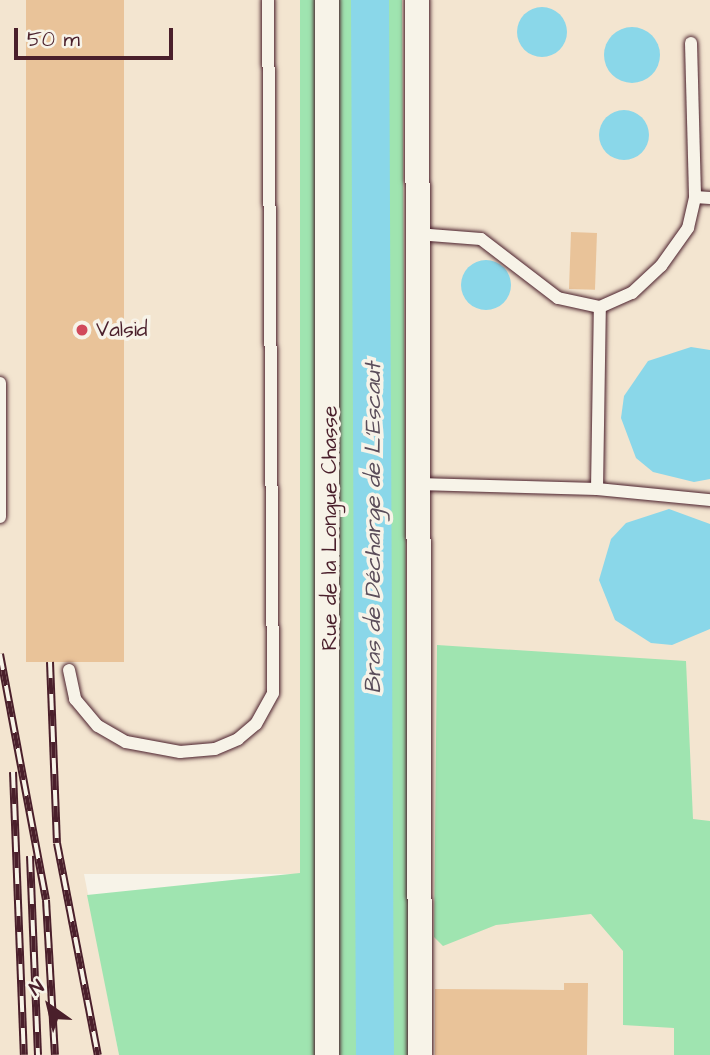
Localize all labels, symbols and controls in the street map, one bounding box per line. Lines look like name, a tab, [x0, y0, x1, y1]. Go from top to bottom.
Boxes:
scale bar	[18, 14, 177, 58]
text: 50 m	[27, 25, 80, 54]
place label: Valsid	[96, 317, 148, 343]
marker: Valsid	[74, 322, 90, 338]
water label: Bras de Décharge de L'Escaut	[359, 362, 387, 694]
street label: Rue de la Longue Chasse	[317, 406, 343, 650]
north arrow	[14, 971, 84, 1041]
text: N	[24, 974, 49, 1003]

